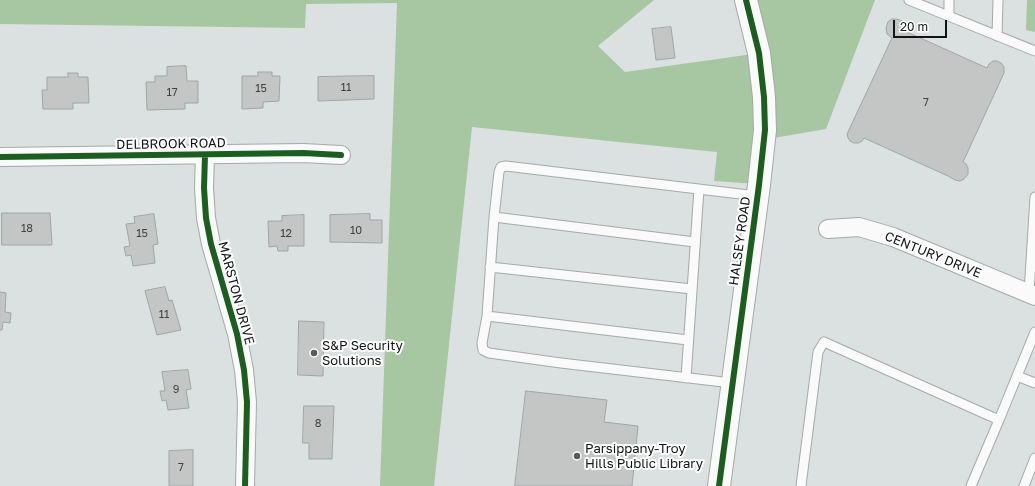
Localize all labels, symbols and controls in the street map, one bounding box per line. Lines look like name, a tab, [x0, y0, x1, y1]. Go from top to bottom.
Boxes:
scale bar	[895, 12, 949, 38]
text: 20 m	[900, 19, 928, 34]
house number: 11	[341, 81, 351, 95]
house number: 15	[255, 82, 267, 96]
house number: 17	[166, 86, 178, 100]
house number: 7	[923, 96, 929, 110]
street label: DELBROOK ROAD	[116, 135, 226, 153]
street label: HALSEY ROAD	[726, 196, 754, 286]
house number: 18	[21, 222, 33, 236]
house number: 10	[350, 224, 362, 238]
house number: 15	[136, 227, 148, 241]
house number: 12	[280, 227, 292, 241]
street label: CENTURY DRIVE	[882, 228, 984, 282]
street label: MARSTON DRIVE	[215, 240, 257, 346]
house number: 11	[159, 308, 169, 322]
place label: S&P Security Solutions	[322, 338, 403, 369]
marker: S&P Security Solutions	[309, 348, 319, 358]
house number: 9	[173, 383, 179, 397]
house number: 8	[315, 417, 321, 431]
place label: Parsippany-Troy Hills Public Library	[585, 441, 703, 472]
marker: Parsippany-Troy Hills Public Library	[572, 451, 582, 461]
house number: 7	[178, 461, 184, 475]

